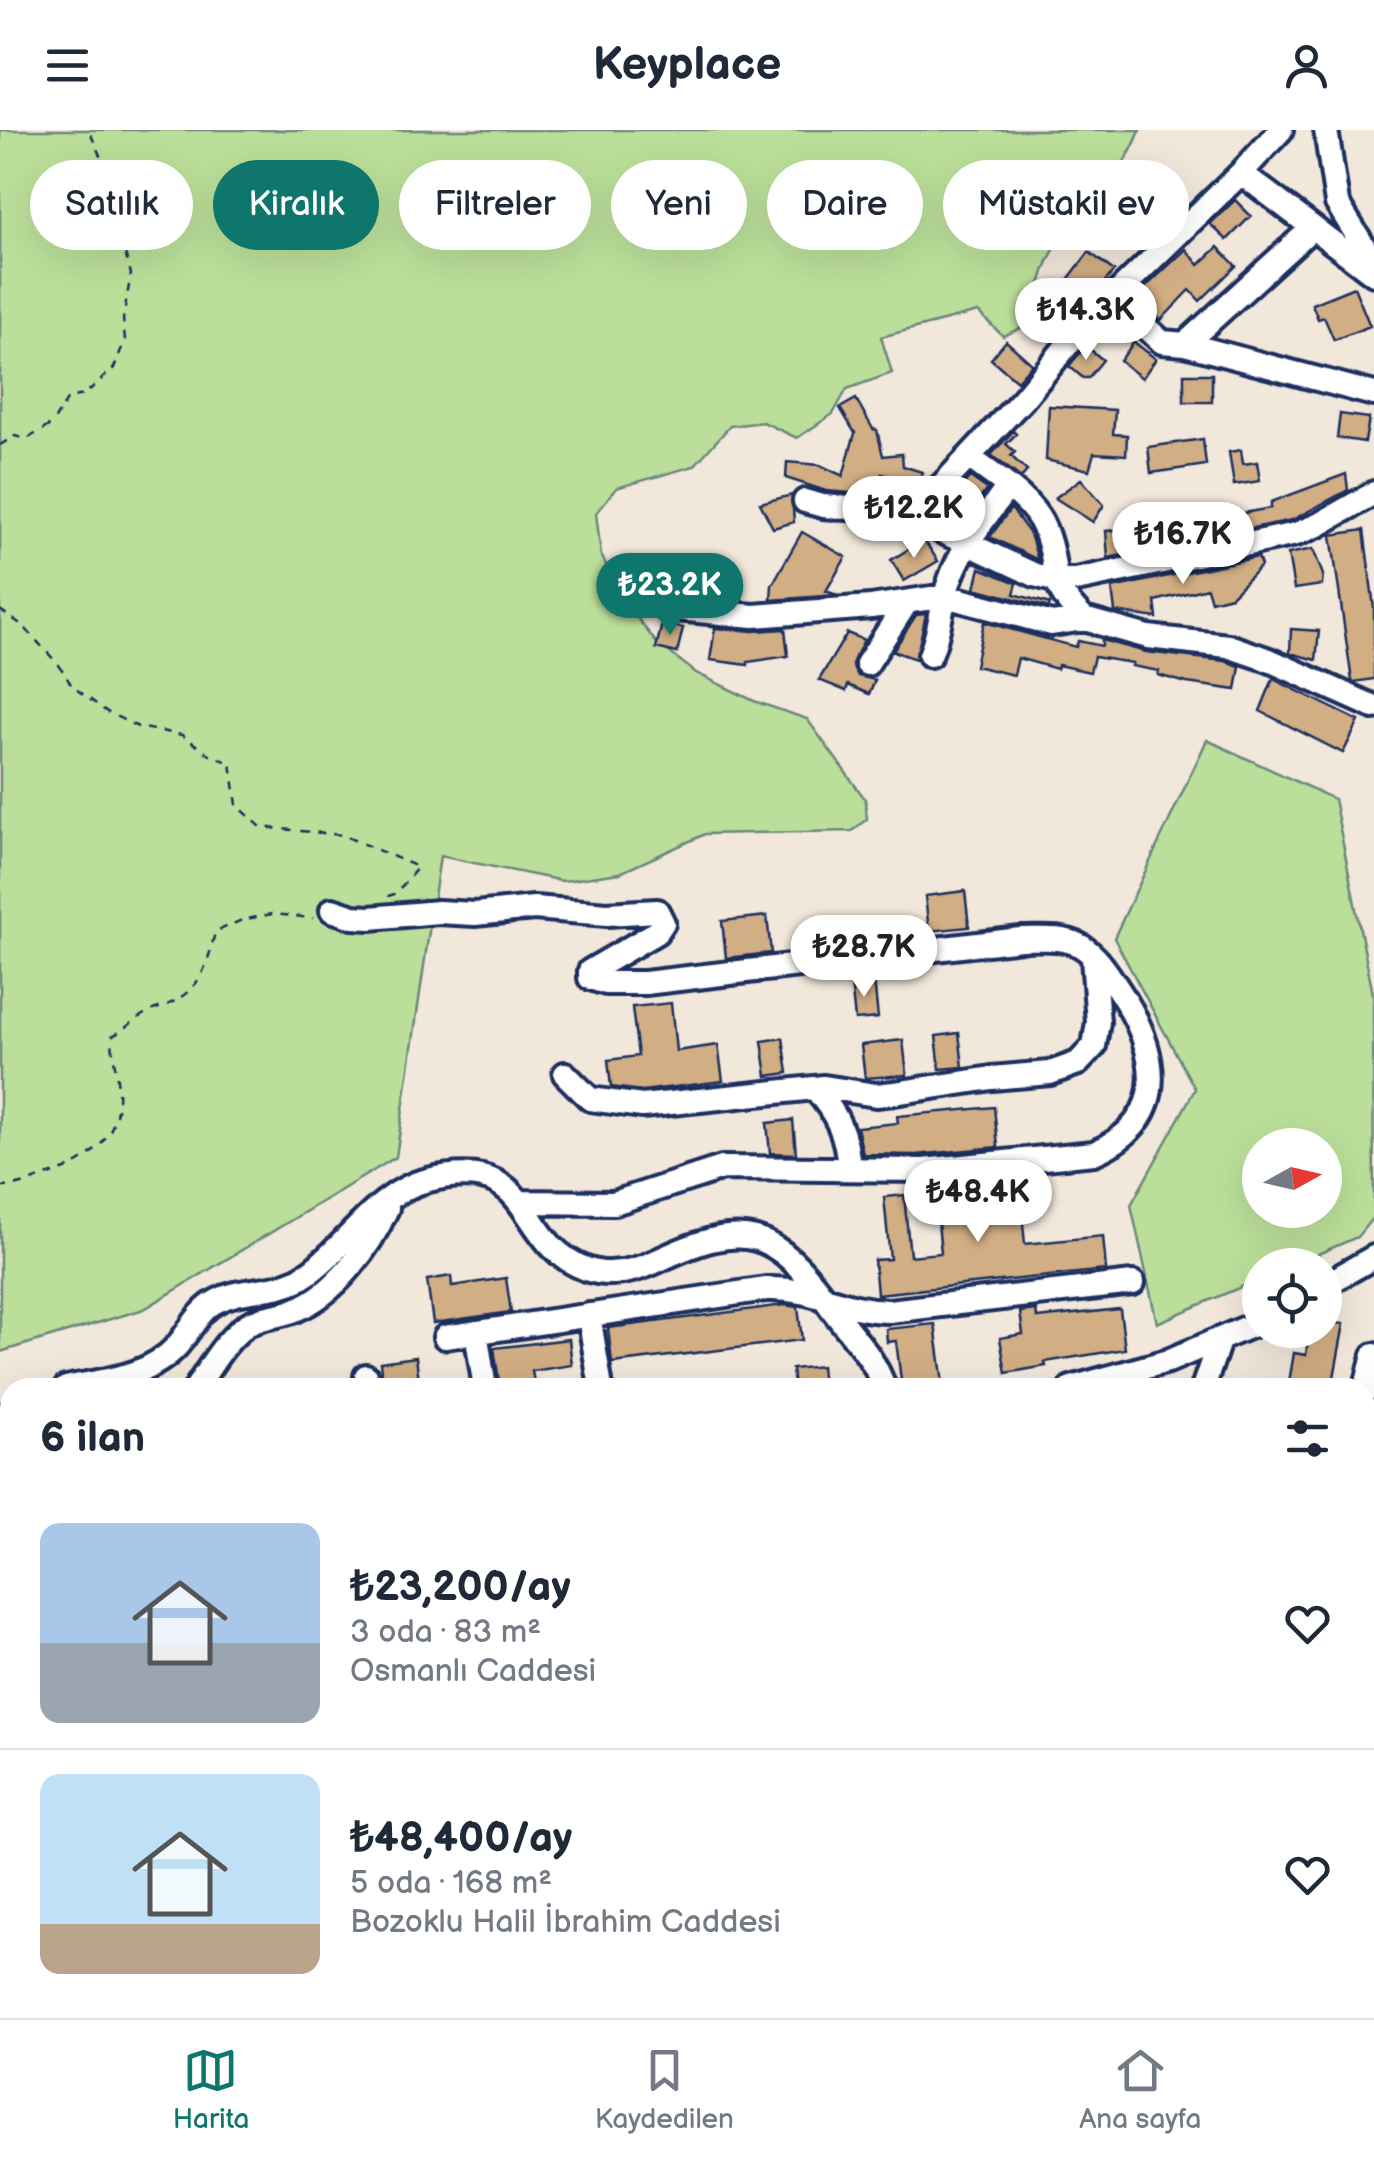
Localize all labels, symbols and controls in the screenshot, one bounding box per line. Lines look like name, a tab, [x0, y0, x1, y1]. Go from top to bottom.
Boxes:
icon: menu	[40, 38, 95, 93]
text: Keyplace	[593, 38, 781, 93]
icon: person	[1279, 38, 1334, 93]
chip: Satılık	[30, 160, 193, 250]
chip: Kiralık	[213, 160, 379, 250]
chip: Filtreler	[399, 160, 591, 250]
chip: Yeni	[611, 160, 747, 250]
chip: Daire	[767, 160, 923, 250]
chip: Müstakil ev	[943, 160, 1189, 250]
pin: ₺14.3K	[1005, 278, 1167, 363]
text: ₺14.3K	[1037, 291, 1135, 330]
pin: ₺12.2K	[833, 476, 995, 561]
text: ₺12.2K	[865, 489, 963, 528]
pin: ₺16.7K	[1102, 502, 1264, 587]
text: ₺16.7K	[1134, 515, 1232, 554]
pin: ₺23.2K	[589, 553, 751, 638]
text: ₺23.2K	[618, 566, 722, 605]
pin: ₺28.7K	[783, 915, 945, 1000]
text: ₺28.7K	[812, 928, 916, 967]
north arrow	[1242, 1128, 1342, 1228]
map controls	[1242, 1128, 1342, 1348]
pin: ₺48.4K	[897, 1160, 1059, 1245]
text: ₺48.4K	[926, 1173, 1030, 1212]
button: locate	[1242, 1248, 1342, 1348]
icon: filters	[1280, 1411, 1335, 1466]
text: 6 ilan	[40, 1413, 145, 1464]
text: ₺23,200/ay	[350, 1562, 571, 1613]
icon: home	[120, 1563, 240, 1683]
icon: heart	[1280, 1596, 1335, 1651]
text: 3 oda · 83 m²	[350, 1613, 541, 1652]
text: Osmanlı Caddesi	[350, 1652, 596, 1691]
text: ₺48,400/ay	[350, 1813, 572, 1864]
icon: home	[120, 1814, 240, 1934]
icon: heart	[1280, 1847, 1335, 1902]
text: 5 oda · 168 m²	[350, 1864, 552, 1903]
text: Bozoklu Halil İbrahim Caddesi	[350, 1903, 781, 1942]
tab: Harita	[173, 2043, 249, 2136]
tab: Kaydedilen	[595, 2043, 734, 2136]
tab: Ana sayfa	[1079, 2043, 1201, 2136]

